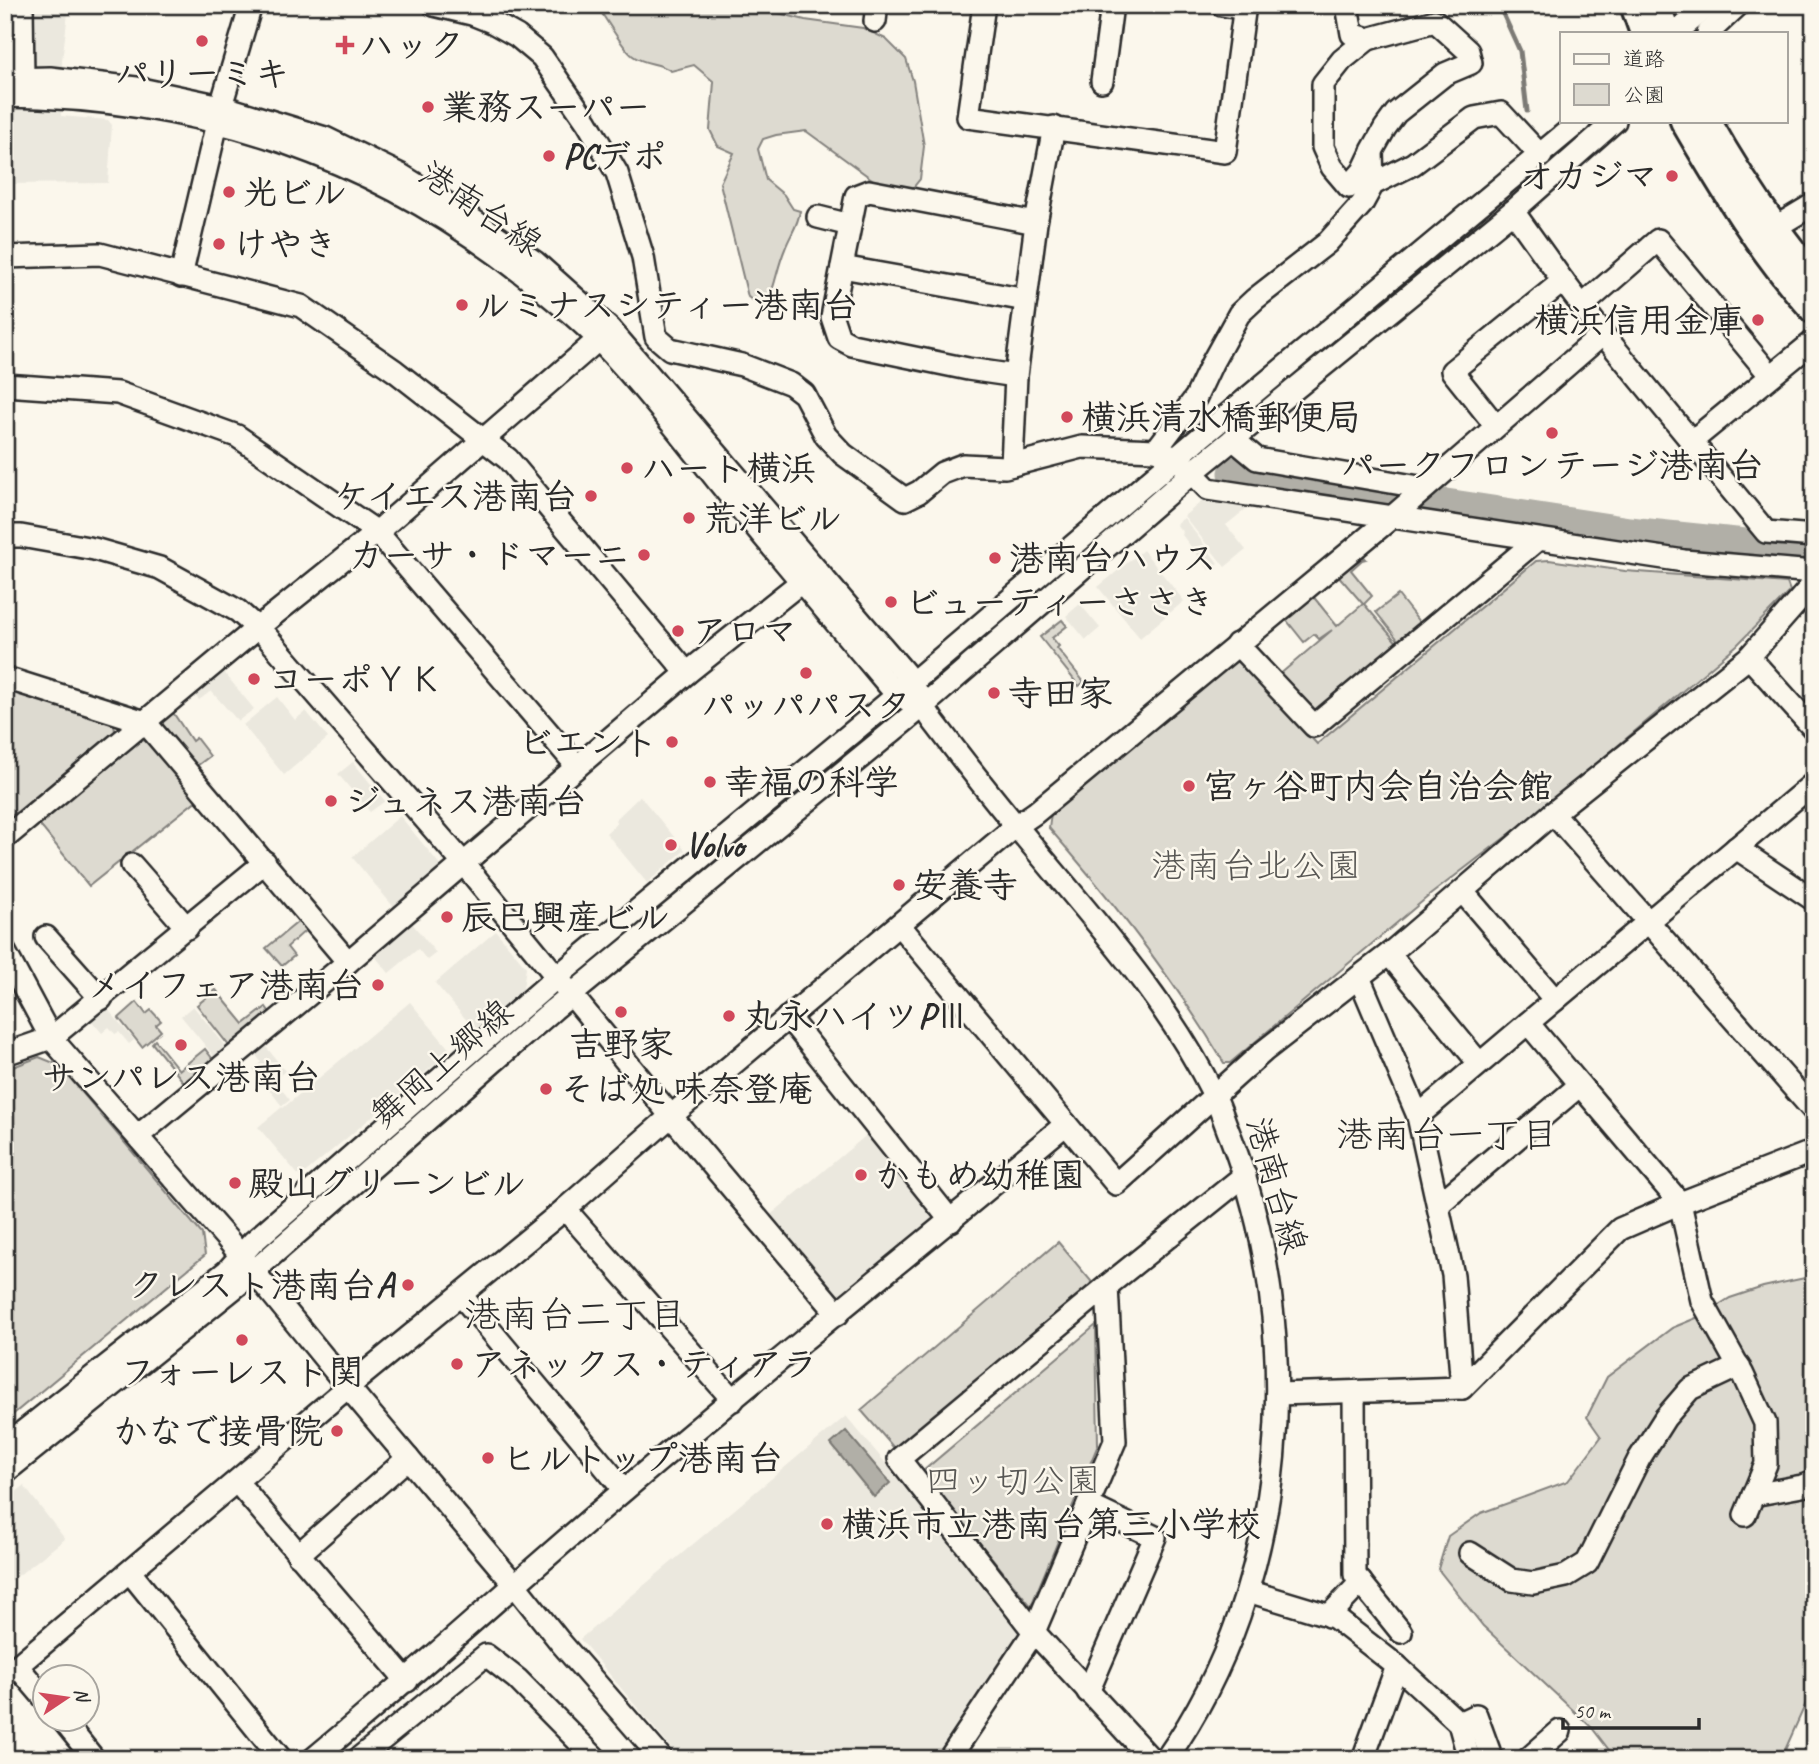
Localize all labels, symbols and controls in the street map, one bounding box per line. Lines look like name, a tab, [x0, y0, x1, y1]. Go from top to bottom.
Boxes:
place label: ハック	[359, 23, 464, 68]
legend	[1560, 32, 1787, 122]
marker: パリーミキ	[194, 33, 210, 49]
marker: ハック	[337, 37, 353, 53]
text: 道路	[1623, 46, 1665, 72]
place label: パリーミキ	[114, 51, 290, 96]
text: 公園	[1623, 82, 1665, 108]
place label: 業務スーパー	[442, 85, 651, 130]
marker: 業務スーパー	[420, 99, 436, 115]
place label: PCデポ	[563, 134, 667, 179]
marker: PCデポ	[541, 148, 557, 164]
street label: 港南台線	[410, 151, 551, 266]
place label: オカジマ	[1519, 154, 1658, 199]
marker: オカジマ	[1664, 168, 1680, 184]
place label: 光ビル	[243, 170, 347, 215]
marker: 光ビル	[221, 184, 237, 200]
place label: けやき	[233, 222, 338, 267]
marker: けやき	[211, 236, 227, 252]
place label: ルミナスシティー港南台	[476, 283, 858, 328]
marker: ルミナスシティー港南台	[454, 297, 470, 313]
place label: 横浜信用金庫	[1534, 298, 1744, 343]
marker: 横浜信用金庫	[1750, 312, 1766, 328]
place label: 横浜清水橋郵便局	[1081, 395, 1361, 440]
marker: 横浜清水橋郵便局	[1059, 409, 1075, 425]
marker: パークフロンテージ港南台	[1544, 425, 1560, 441]
place label: パークフロンテージ港南台	[1340, 443, 1764, 488]
place label: ハート横浜	[641, 446, 816, 491]
marker: ハート横浜	[619, 460, 635, 476]
place label: ケイエス港南台	[334, 474, 577, 519]
marker: ケイエス港南台	[583, 488, 599, 504]
place label: 荒洋ビル	[703, 496, 842, 541]
marker: 荒洋ビル	[681, 510, 697, 526]
place label: カーサ・ドマーニ	[349, 533, 630, 578]
place label: 港南台ハウス	[1009, 536, 1217, 581]
marker: カーサ・ドマーニ	[636, 547, 652, 563]
marker: 港南台ハウス	[987, 550, 1003, 566]
place label: ビューティーささき	[905, 580, 1215, 625]
marker: ビューティーささき	[883, 594, 899, 610]
place label: アロマ	[692, 609, 797, 654]
marker: アロマ	[670, 623, 686, 639]
place label: コーポＹＫ	[268, 657, 443, 702]
marker: パッパパスタ	[798, 665, 814, 681]
marker: コーポＹＫ	[246, 671, 262, 687]
place label: 寺田家	[1008, 671, 1113, 716]
place label: パッパパスタ	[701, 683, 911, 728]
marker: 寺田家	[986, 685, 1002, 701]
place label: ビエント	[518, 720, 658, 765]
marker: ビエント	[664, 734, 680, 750]
place label: 幸福の科学	[724, 760, 899, 805]
place label: 宮ヶ谷町内会自治会館	[1203, 764, 1553, 809]
marker: 幸福の科学	[702, 774, 718, 790]
marker: 宮ヶ谷町内会自治会館	[1181, 778, 1197, 794]
place label: ジュネス港南台	[345, 779, 587, 824]
marker: ジュネス港南台	[323, 793, 339, 809]
place label: Volvo	[685, 823, 748, 868]
marker: Volvo	[663, 837, 679, 853]
park label: 港南台北公園	[1151, 843, 1361, 888]
place label: 安養寺	[913, 863, 1018, 908]
marker: 安養寺	[891, 877, 907, 893]
place label: 辰巳興産ビル	[461, 895, 670, 940]
marker: 辰巳興産ビル	[439, 909, 455, 925]
place label: メイフェア港南台	[87, 963, 364, 1008]
marker: メイフェア港南台	[370, 977, 386, 993]
street label: 舞岡上郷線	[361, 989, 522, 1138]
place label: 丸永ハイツPⅢ	[743, 994, 969, 1039]
marker: 吉野家	[613, 1004, 629, 1020]
marker: 丸永ハイツPⅢ	[721, 1008, 737, 1024]
place label: 吉野家	[568, 1022, 674, 1067]
marker: サンパレス港南台	[173, 1037, 189, 1053]
place label: サンパレス港南台	[42, 1055, 320, 1100]
place label: そば処 味奈登庵	[560, 1067, 813, 1112]
marker: そば処 味奈登庵	[538, 1081, 554, 1097]
district label: 港南台一丁目	[1336, 1111, 1558, 1158]
street label: 港南台線	[1236, 1112, 1317, 1259]
place label: かもめ幼稚園	[875, 1153, 1085, 1198]
place label: 殿山グリーンビル	[249, 1161, 526, 1206]
marker: かもめ幼稚園	[853, 1167, 869, 1183]
marker: 殿山グリーンビル	[227, 1175, 243, 1191]
place label: クレスト港南台A	[128, 1263, 396, 1308]
marker: クレスト港南台A	[400, 1277, 416, 1293]
district label: 港南台二丁目	[464, 1291, 686, 1338]
marker: フォーレスト関	[234, 1332, 250, 1348]
place label: アネックス・ティアラ	[471, 1342, 818, 1387]
place label: フォーレスト関	[120, 1350, 364, 1395]
marker: アネックス・ティアラ	[449, 1356, 465, 1372]
place label: かなで接骨院	[113, 1409, 323, 1454]
marker: かなで接骨院	[329, 1423, 345, 1439]
place label: ヒルトップ港南台	[502, 1436, 783, 1481]
marker: ヒルトップ港南台	[480, 1450, 496, 1466]
park label: 四ッ切公園	[925, 1458, 1101, 1503]
place label: 横浜市立港南台第三小学校	[841, 1502, 1261, 1547]
marker: 横浜市立港南台第三小学校	[819, 1516, 835, 1532]
north arrow	[32, 1662, 102, 1732]
text: N	[69, 1686, 95, 1706]
scale bar	[1563, 1687, 1700, 1731]
text: 50 m	[1574, 1698, 1612, 1724]

